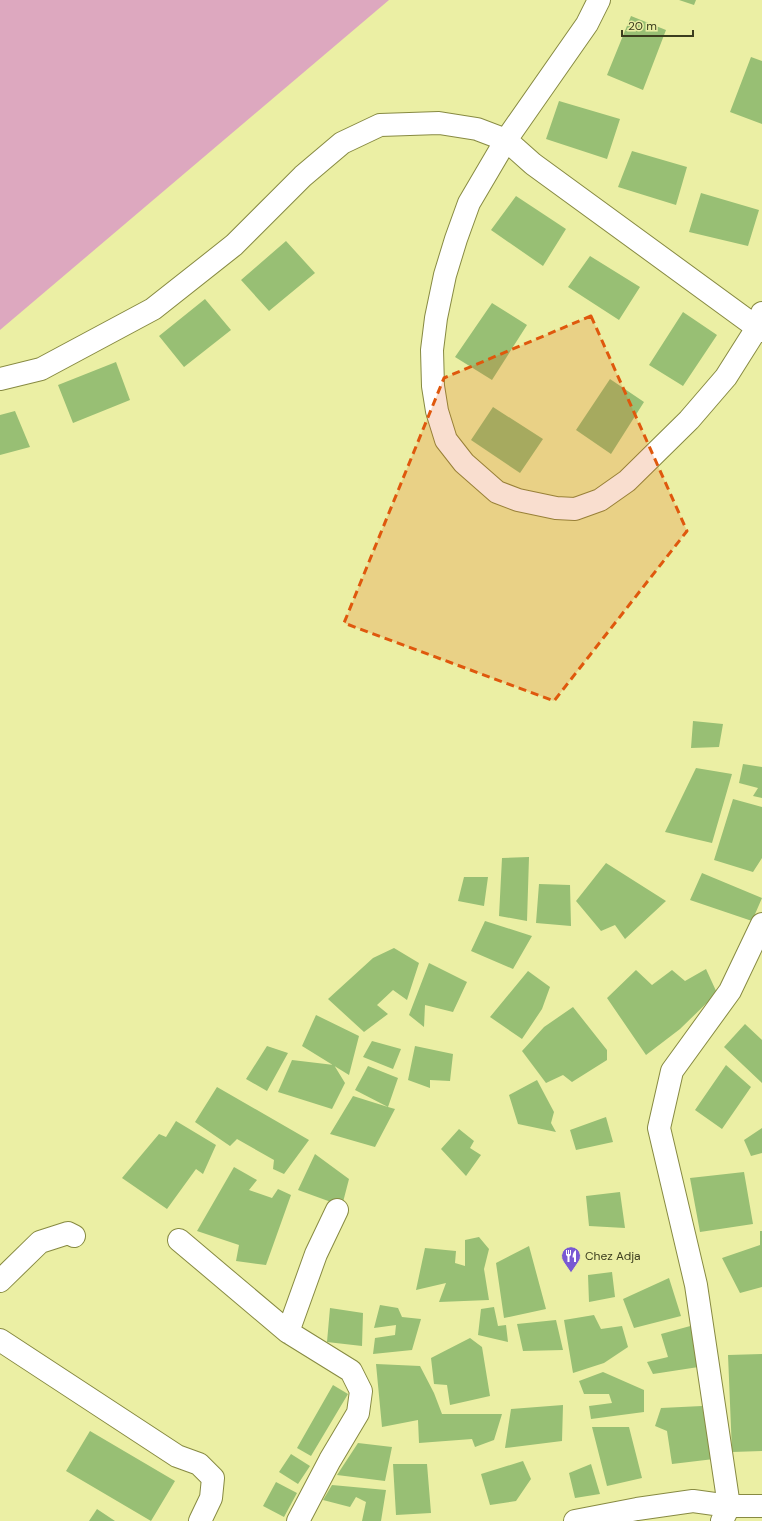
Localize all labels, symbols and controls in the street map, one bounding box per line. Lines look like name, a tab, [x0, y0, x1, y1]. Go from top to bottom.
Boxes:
scale bar	[622, 12, 693, 38]
text: 20 m	[628, 18, 657, 34]
restaurant icon: Chez Adja	[560, 1245, 582, 1273]
place label: Chez Adja	[585, 1248, 641, 1264]

